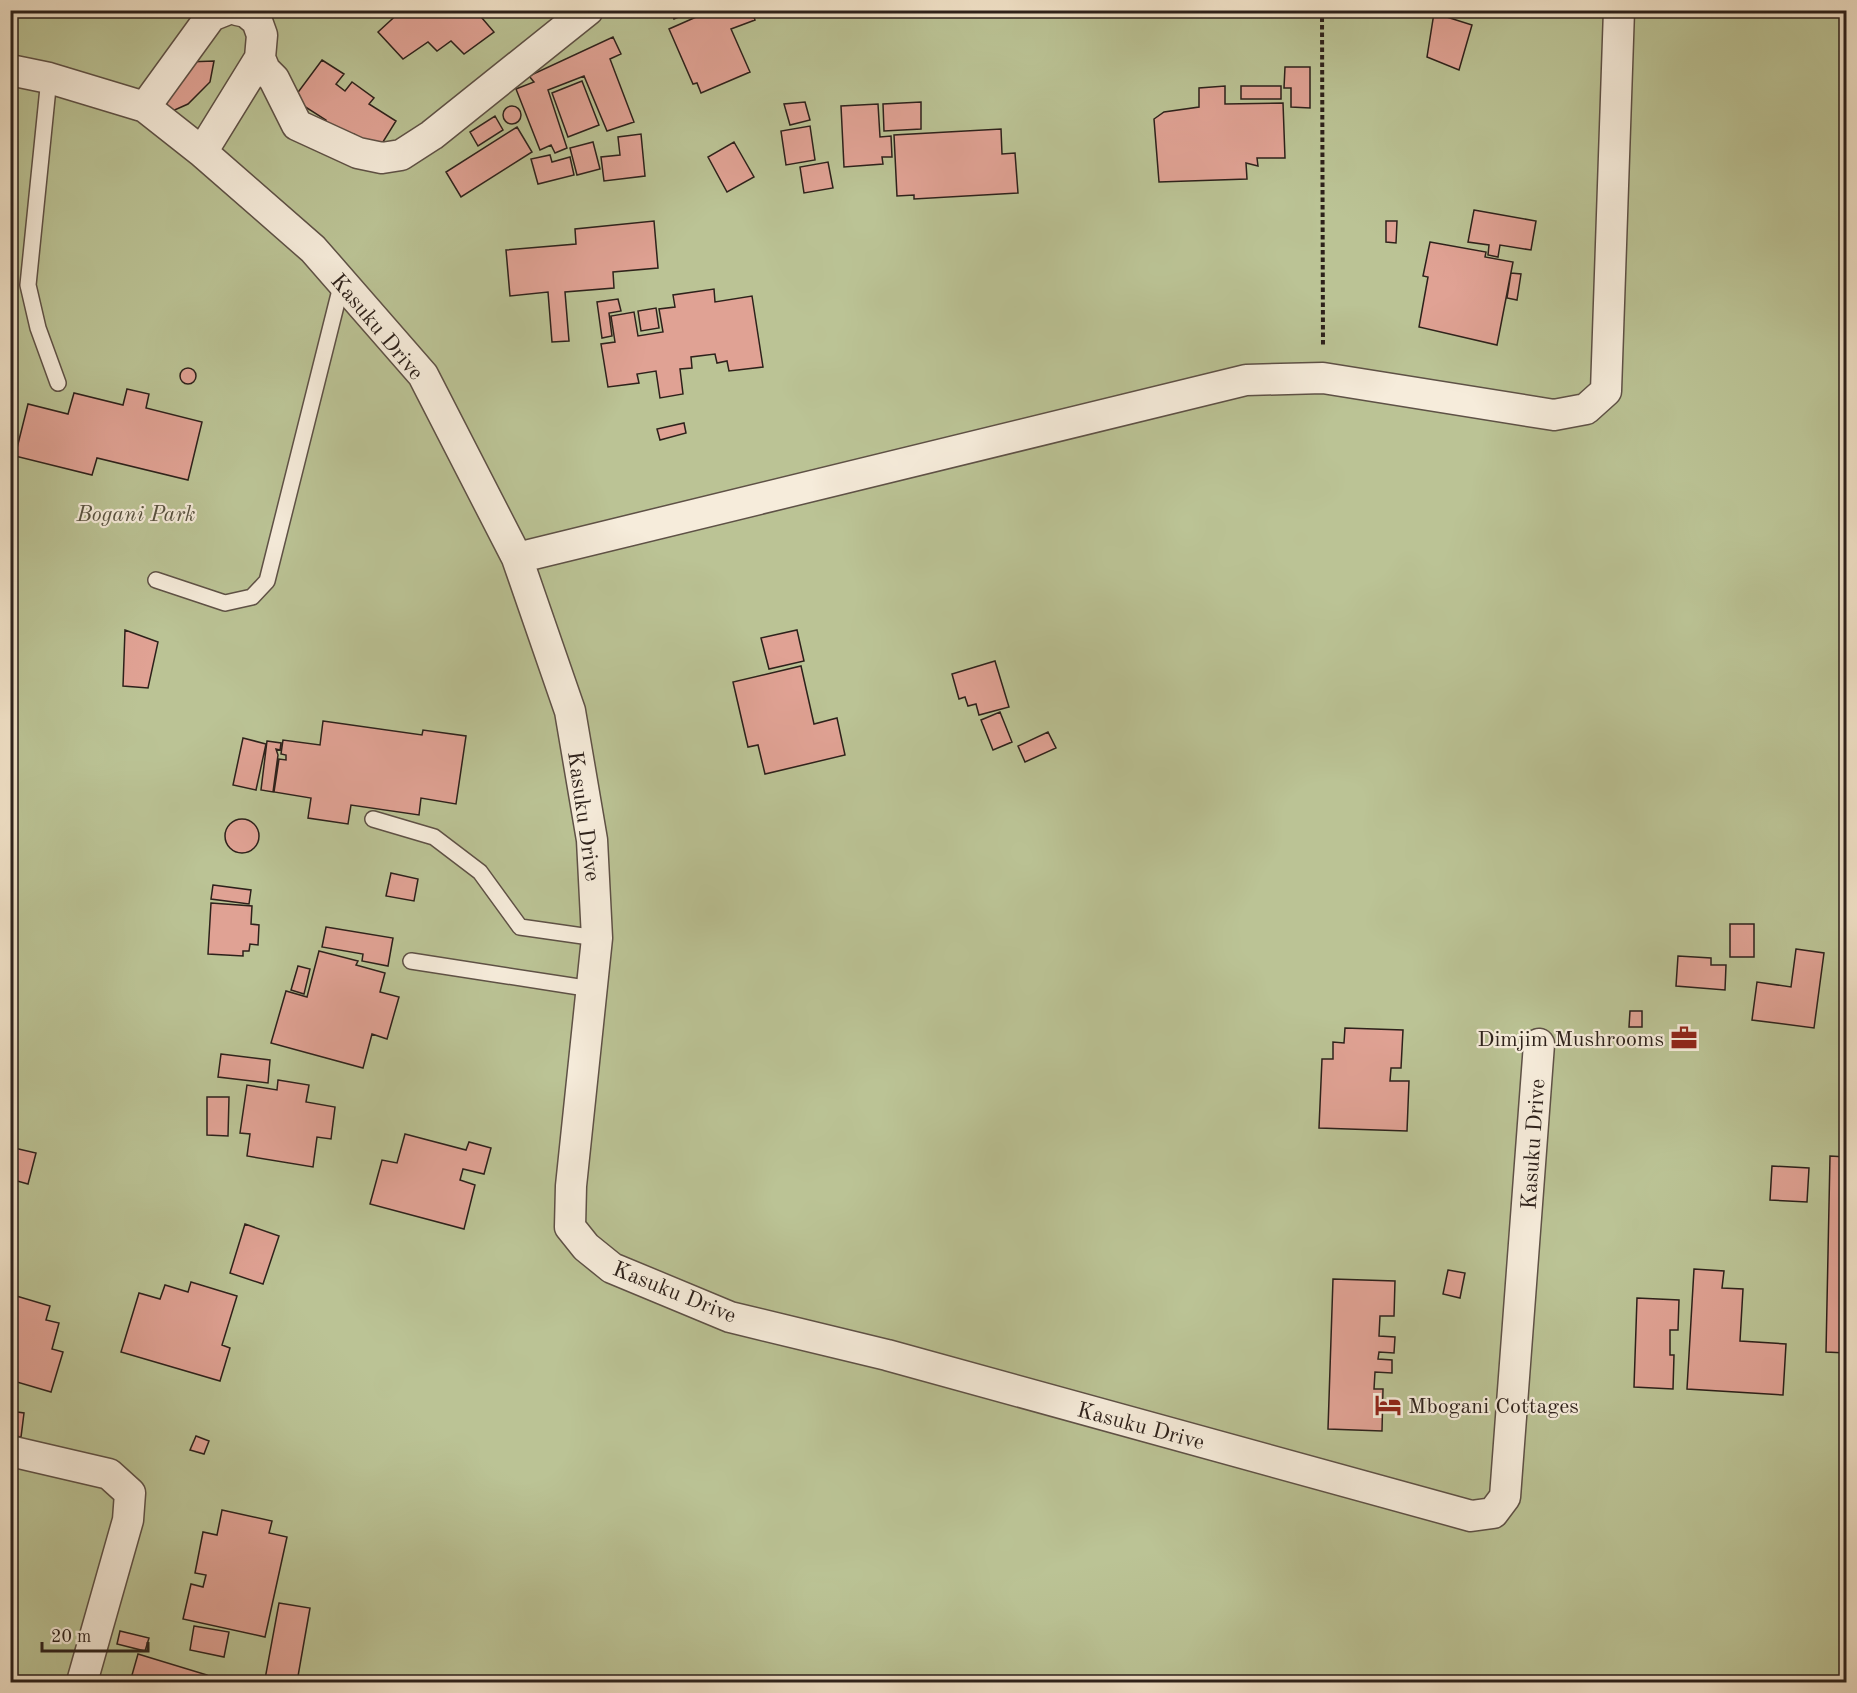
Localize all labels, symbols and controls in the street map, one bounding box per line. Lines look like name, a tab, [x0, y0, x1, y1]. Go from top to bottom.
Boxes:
street label: Kasuku Drive	[326, 270, 427, 385]
park label: Bogani Park	[75, 504, 196, 526]
street label: Kasuku Drive	[563, 750, 603, 883]
office icon: Dimjim Mushrooms	[1669, 1023, 1699, 1053]
place label: Dimjim Mushrooms	[1477, 1029, 1664, 1051]
street label: Kasuku Drive	[1518, 1078, 1550, 1210]
street label: Kasuku Drive	[609, 1258, 739, 1328]
hotel icon: Mbogani Cottages	[1373, 1390, 1403, 1420]
place label: Mbogani Cottages	[1408, 1396, 1579, 1418]
street label: Kasuku Drive	[1074, 1399, 1207, 1455]
scale bar	[42, 1615, 148, 1653]
text: 20 m	[51, 1628, 91, 1646]

